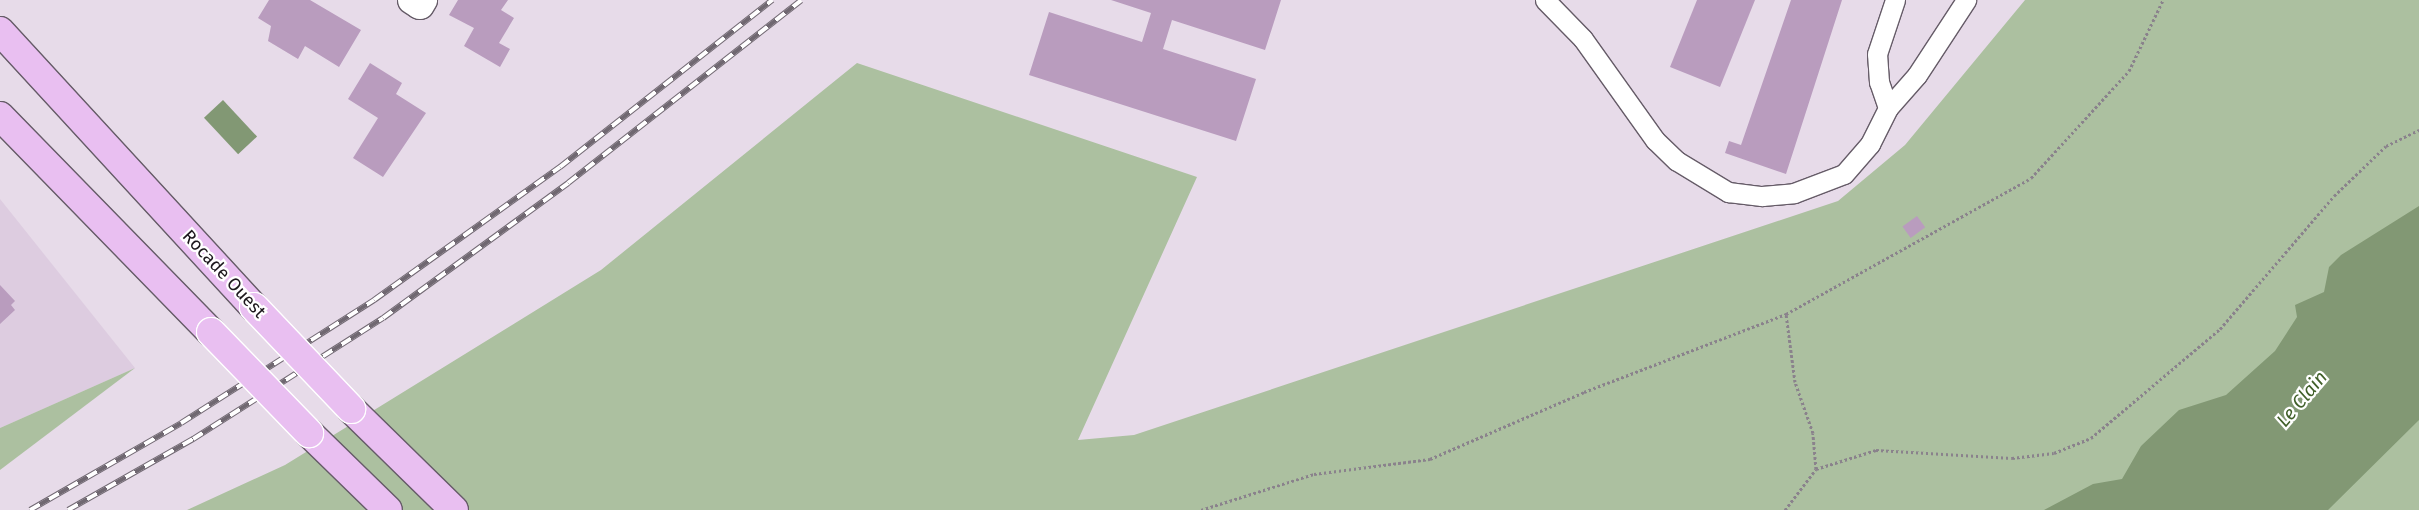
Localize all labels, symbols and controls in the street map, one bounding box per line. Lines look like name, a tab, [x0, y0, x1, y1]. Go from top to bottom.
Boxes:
street label: Rocade Ouest	[178, 226, 270, 322]
water label: Le Clain	[2272, 366, 2332, 432]

